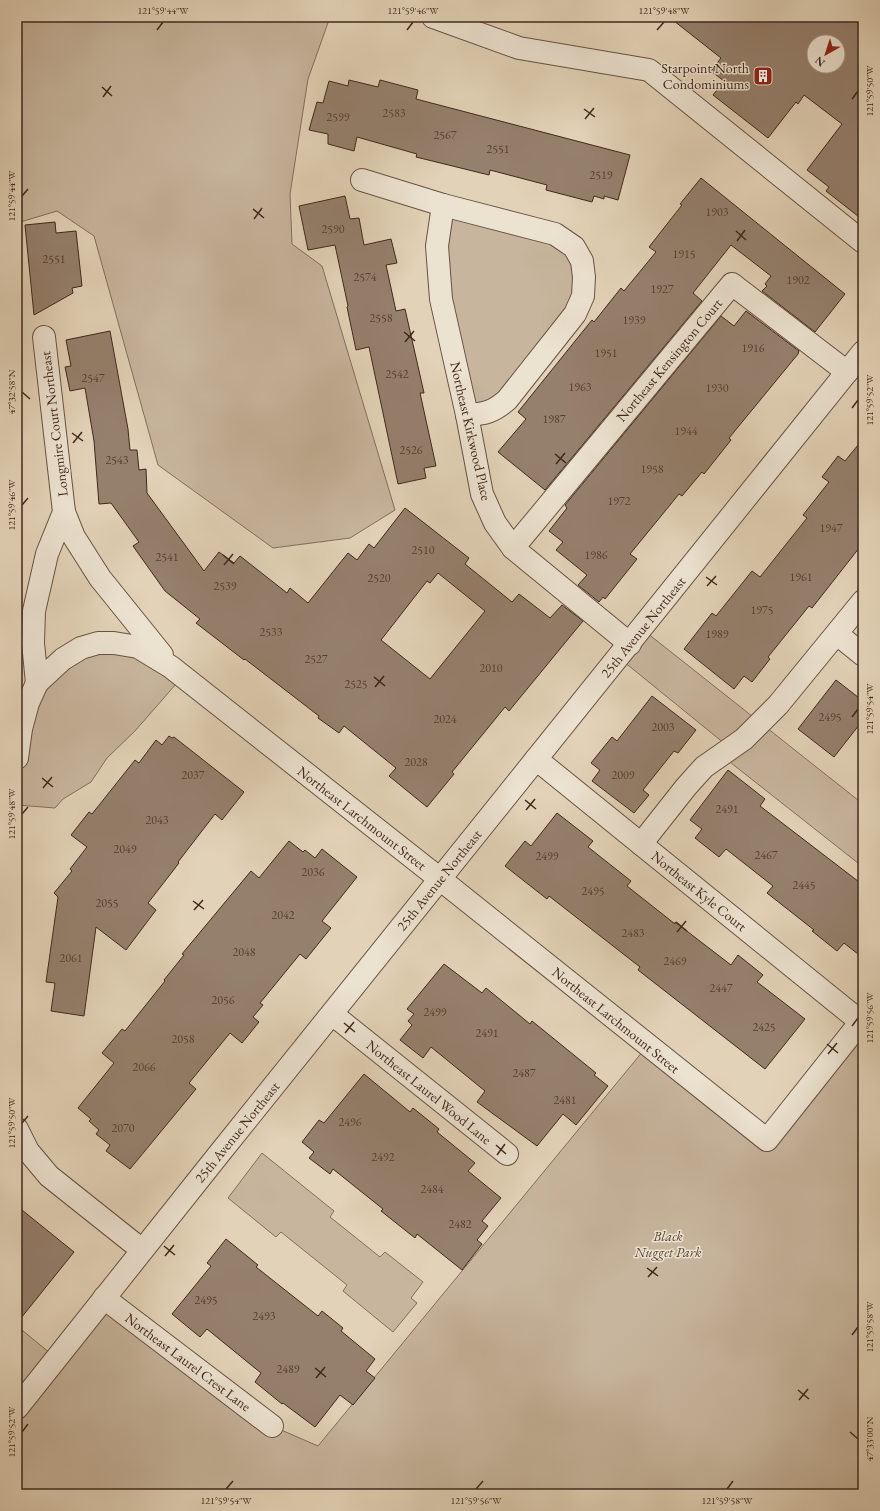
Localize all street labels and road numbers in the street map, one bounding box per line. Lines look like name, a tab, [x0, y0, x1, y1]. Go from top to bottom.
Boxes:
street label: Northeast Kensington Court	[612, 294, 726, 425]
street label: Longmire Court Northeast	[36, 350, 72, 498]
street label: Northeast Kirkwood Place	[446, 360, 496, 503]
street label: 25th Avenue Northeast	[597, 572, 690, 681]
street label: Northeast Larchmount Street	[294, 762, 431, 874]
street label: 25th Avenue Northeast	[393, 825, 486, 934]
street label: Northeast Kyle Court	[648, 847, 751, 935]
street label: Northeast Larchmount Street	[549, 963, 684, 1077]
street label: Northeast Laurel Wood Lane	[363, 1036, 496, 1149]
street label: 25th Avenue Northeast	[191, 1077, 284, 1186]
street label: Northeast Laurel Crest Lane	[122, 1309, 255, 1416]

